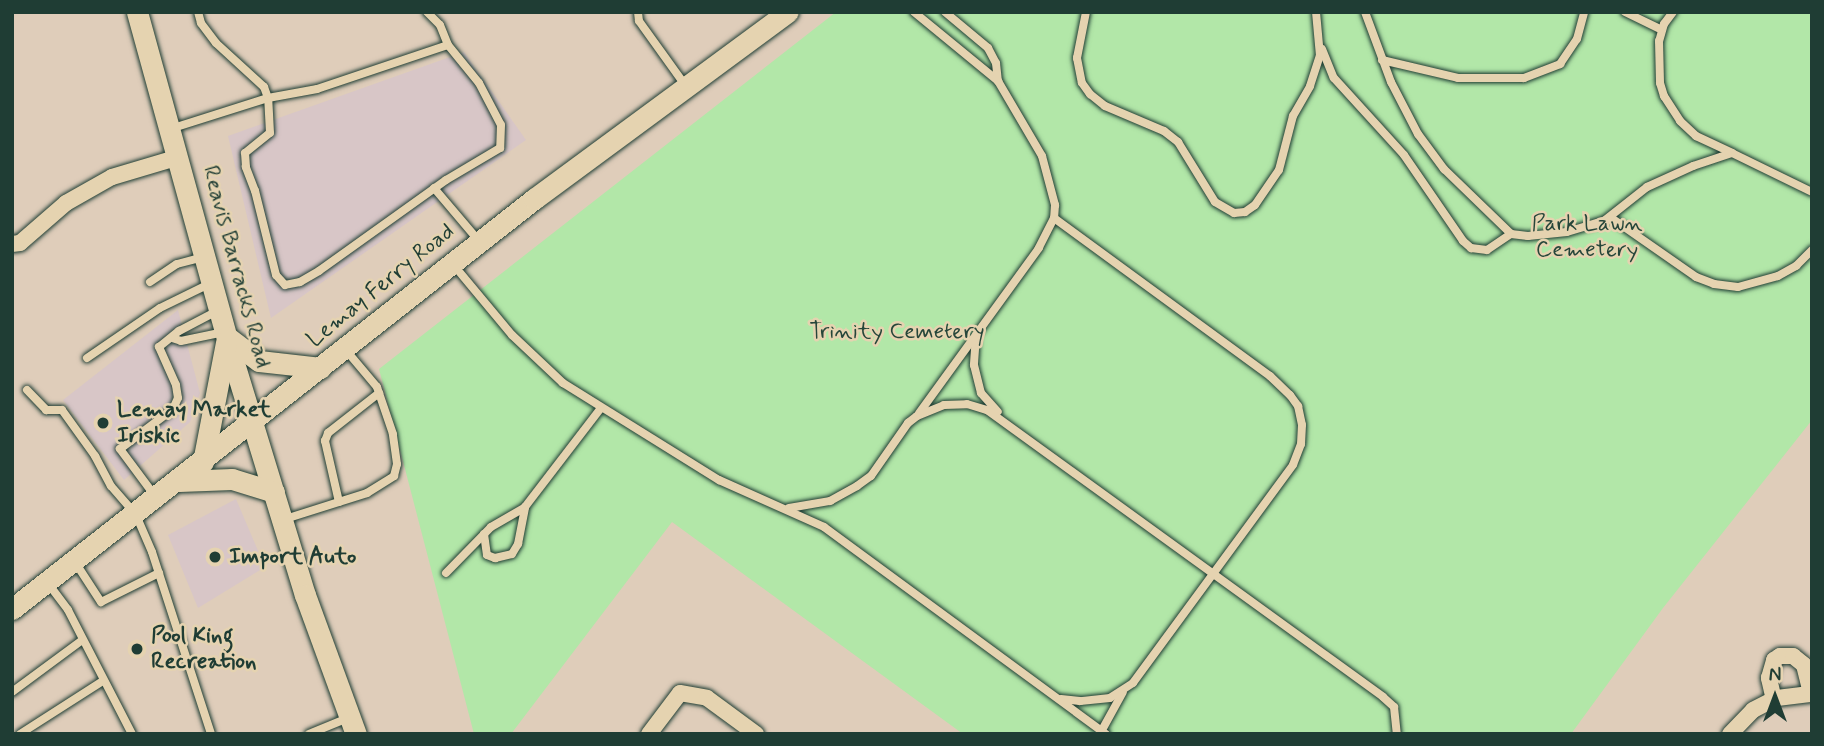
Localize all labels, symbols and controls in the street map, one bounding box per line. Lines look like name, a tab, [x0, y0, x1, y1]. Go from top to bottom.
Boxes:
street label: Reavis Barracks Road	[196, 163, 276, 371]
park label: Park Lawn Cemetery	[1532, 210, 1642, 264]
street label: Lemay Ferry Road	[302, 218, 460, 354]
park label: Trinity Cemetery	[806, 318, 988, 346]
place label: Lemay Market Iriskic	[117, 396, 269, 450]
marker: Lemay Market Iriskic	[95, 415, 111, 431]
place label: Import Auto	[229, 543, 354, 571]
marker: Import Auto	[207, 549, 223, 565]
place label: Pool King Recreation	[151, 622, 257, 676]
marker: Pool King Recreation	[129, 641, 145, 657]
north arrow	[1740, 662, 1810, 732]
text: N	[1769, 663, 1781, 688]

